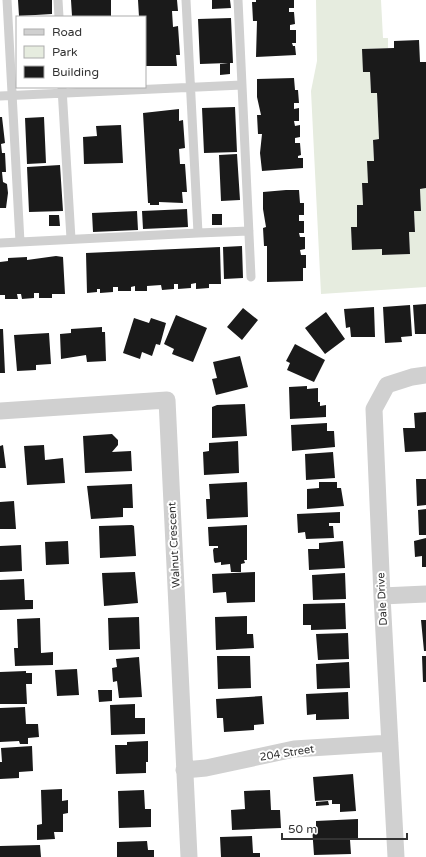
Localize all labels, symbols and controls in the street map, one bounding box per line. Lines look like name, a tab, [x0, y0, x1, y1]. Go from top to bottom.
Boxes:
legend	[16, 16, 146, 88]
text: Road	[52, 25, 82, 39]
text: Park	[52, 45, 78, 59]
text: Building	[52, 65, 99, 79]
street label: Walnut Crescent	[165, 502, 183, 588]
street label: Dale Drive	[374, 572, 390, 626]
street label: 204 Street	[259, 742, 315, 764]
scale bar	[282, 815, 407, 841]
text: 50 m	[288, 822, 317, 836]

